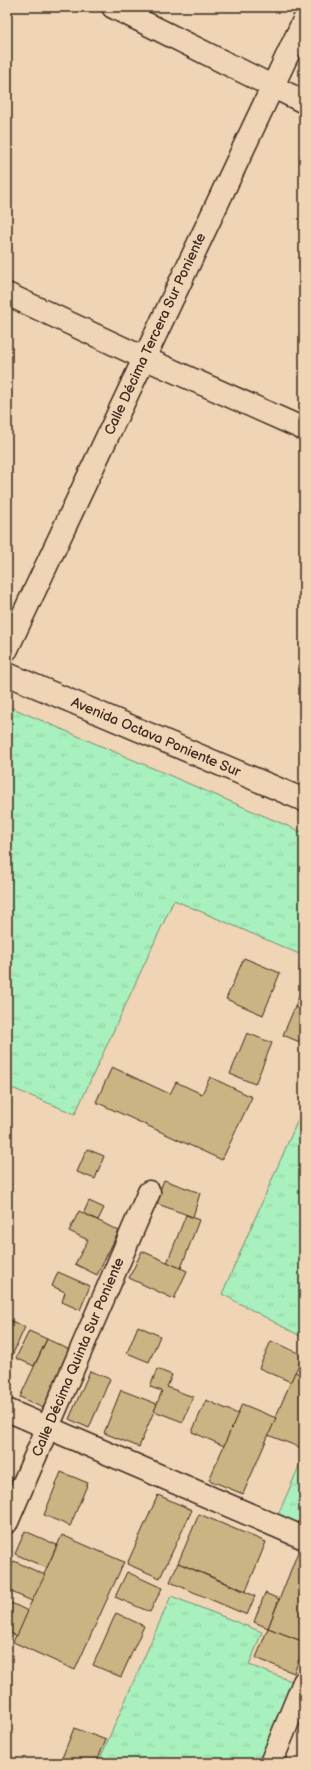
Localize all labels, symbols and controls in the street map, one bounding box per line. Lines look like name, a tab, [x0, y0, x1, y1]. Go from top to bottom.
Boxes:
street label: Calle Décima Tercera Sur Poniente	[101, 230, 209, 438]
street label: Avenida Octava Poniente Sur	[69, 694, 244, 781]
street label: Calle Décima Quinta Sur Poniente	[28, 1255, 128, 1459]

